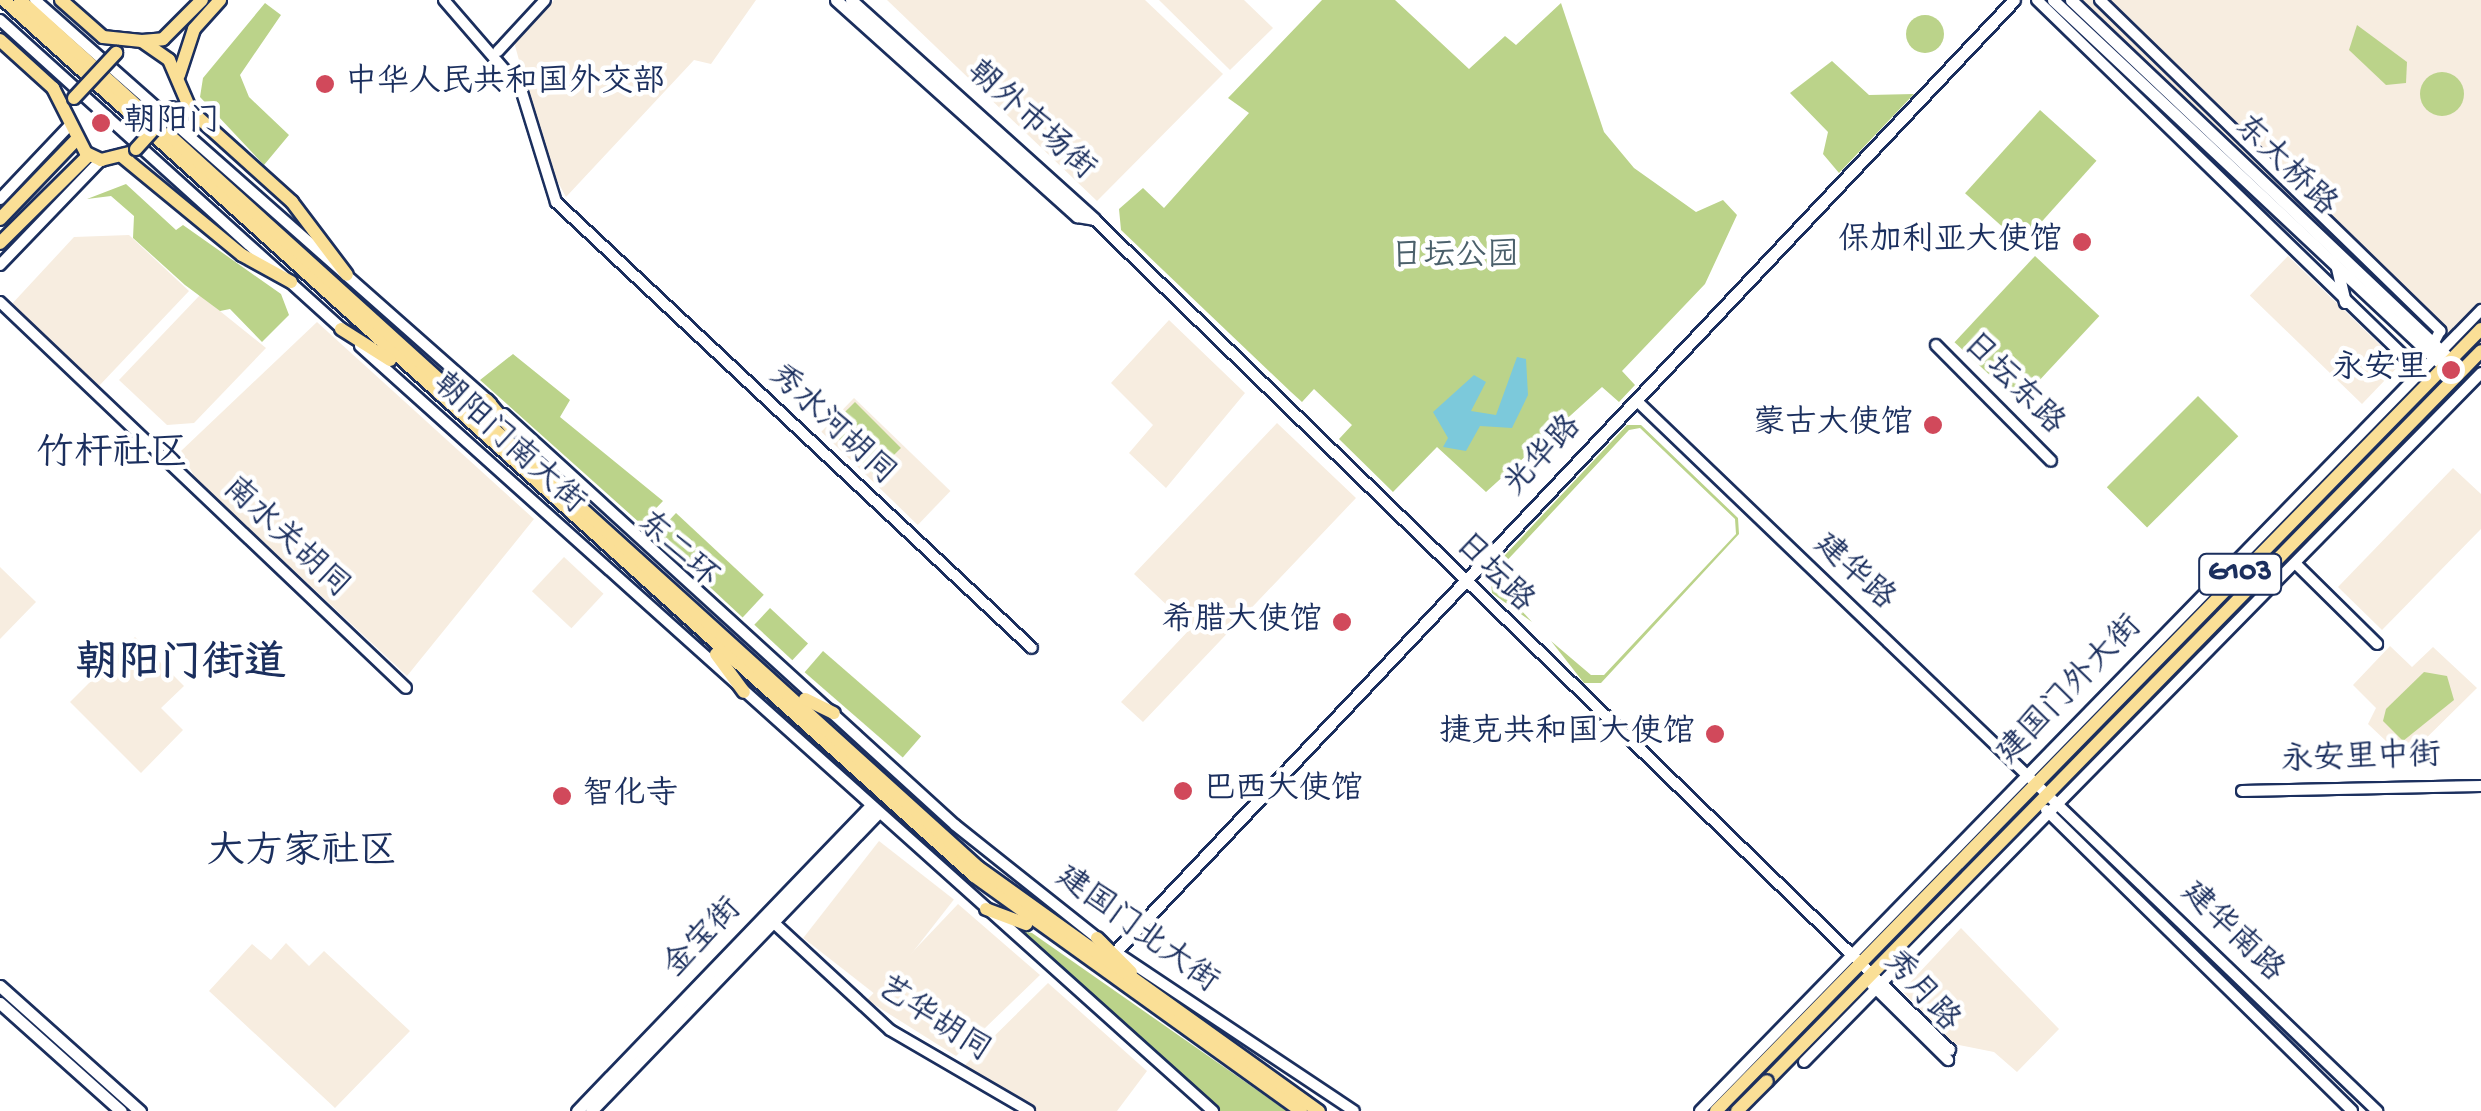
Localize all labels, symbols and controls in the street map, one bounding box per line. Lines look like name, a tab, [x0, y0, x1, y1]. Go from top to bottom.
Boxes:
street label: 朝外市场街	[958, 54, 1102, 190]
place label: 中华人民共和国外交部	[345, 65, 665, 103]
marker: 中华人民共和国外交部	[314, 73, 336, 95]
place label: 朝阳门	[124, 104, 220, 142]
street label: 东大桥路	[2225, 109, 2343, 225]
marker: 朝阳门	[88, 110, 114, 136]
place label: 保加利亚大使馆	[1838, 223, 2062, 261]
marker: 保加利亚大使馆	[2071, 231, 2093, 253]
park label: 日坛公园	[1391, 239, 1519, 277]
street label: 日坛东路	[1953, 326, 2071, 444]
place label: 永安里	[2332, 351, 2428, 389]
street label: 秀水河胡同	[759, 357, 903, 495]
marker: 永安里	[2438, 357, 2464, 383]
street label: 朝阳门南大街	[424, 366, 592, 524]
place label: 蒙古大使馆	[1753, 406, 1913, 444]
street label: 光华路	[1497, 409, 1591, 505]
marker: 蒙古大使馆	[1922, 414, 1944, 436]
district label: 竹杆社区	[36, 434, 188, 480]
street label: 南水关胡同	[213, 470, 357, 608]
street label: 东二环	[627, 505, 725, 597]
street label: 日坛路	[1445, 526, 1541, 622]
street label: 建华路	[1804, 527, 1902, 619]
road number: G103	[2198, 549, 2282, 599]
place label: 希腊大使馆	[1162, 603, 1322, 641]
street label: 建国门外大街	[1991, 609, 2151, 773]
marker: 希腊大使馆	[1331, 611, 1353, 633]
district label: 朝阳门街道	[76, 642, 286, 692]
place label: 捷克共和国大使馆	[1439, 715, 1695, 753]
marker: 捷克共和国大使馆	[1704, 723, 1726, 745]
street label: 永安里中街	[2280, 738, 2442, 782]
place label: 巴西大使馆	[1203, 772, 1363, 810]
place label: 智化寺	[582, 777, 678, 815]
marker: 巴西大使馆	[1172, 780, 1194, 802]
marker: 智化寺	[551, 785, 573, 807]
district label: 大方家社区	[207, 832, 397, 878]
street label: 建国门北大街	[1047, 859, 1225, 1003]
street label: 建华南路	[2172, 875, 2290, 991]
street label: 金宝街	[657, 891, 751, 987]
street label: 秀月路	[1874, 943, 1966, 1041]
street label: 艺华胡同	[869, 970, 997, 1072]

